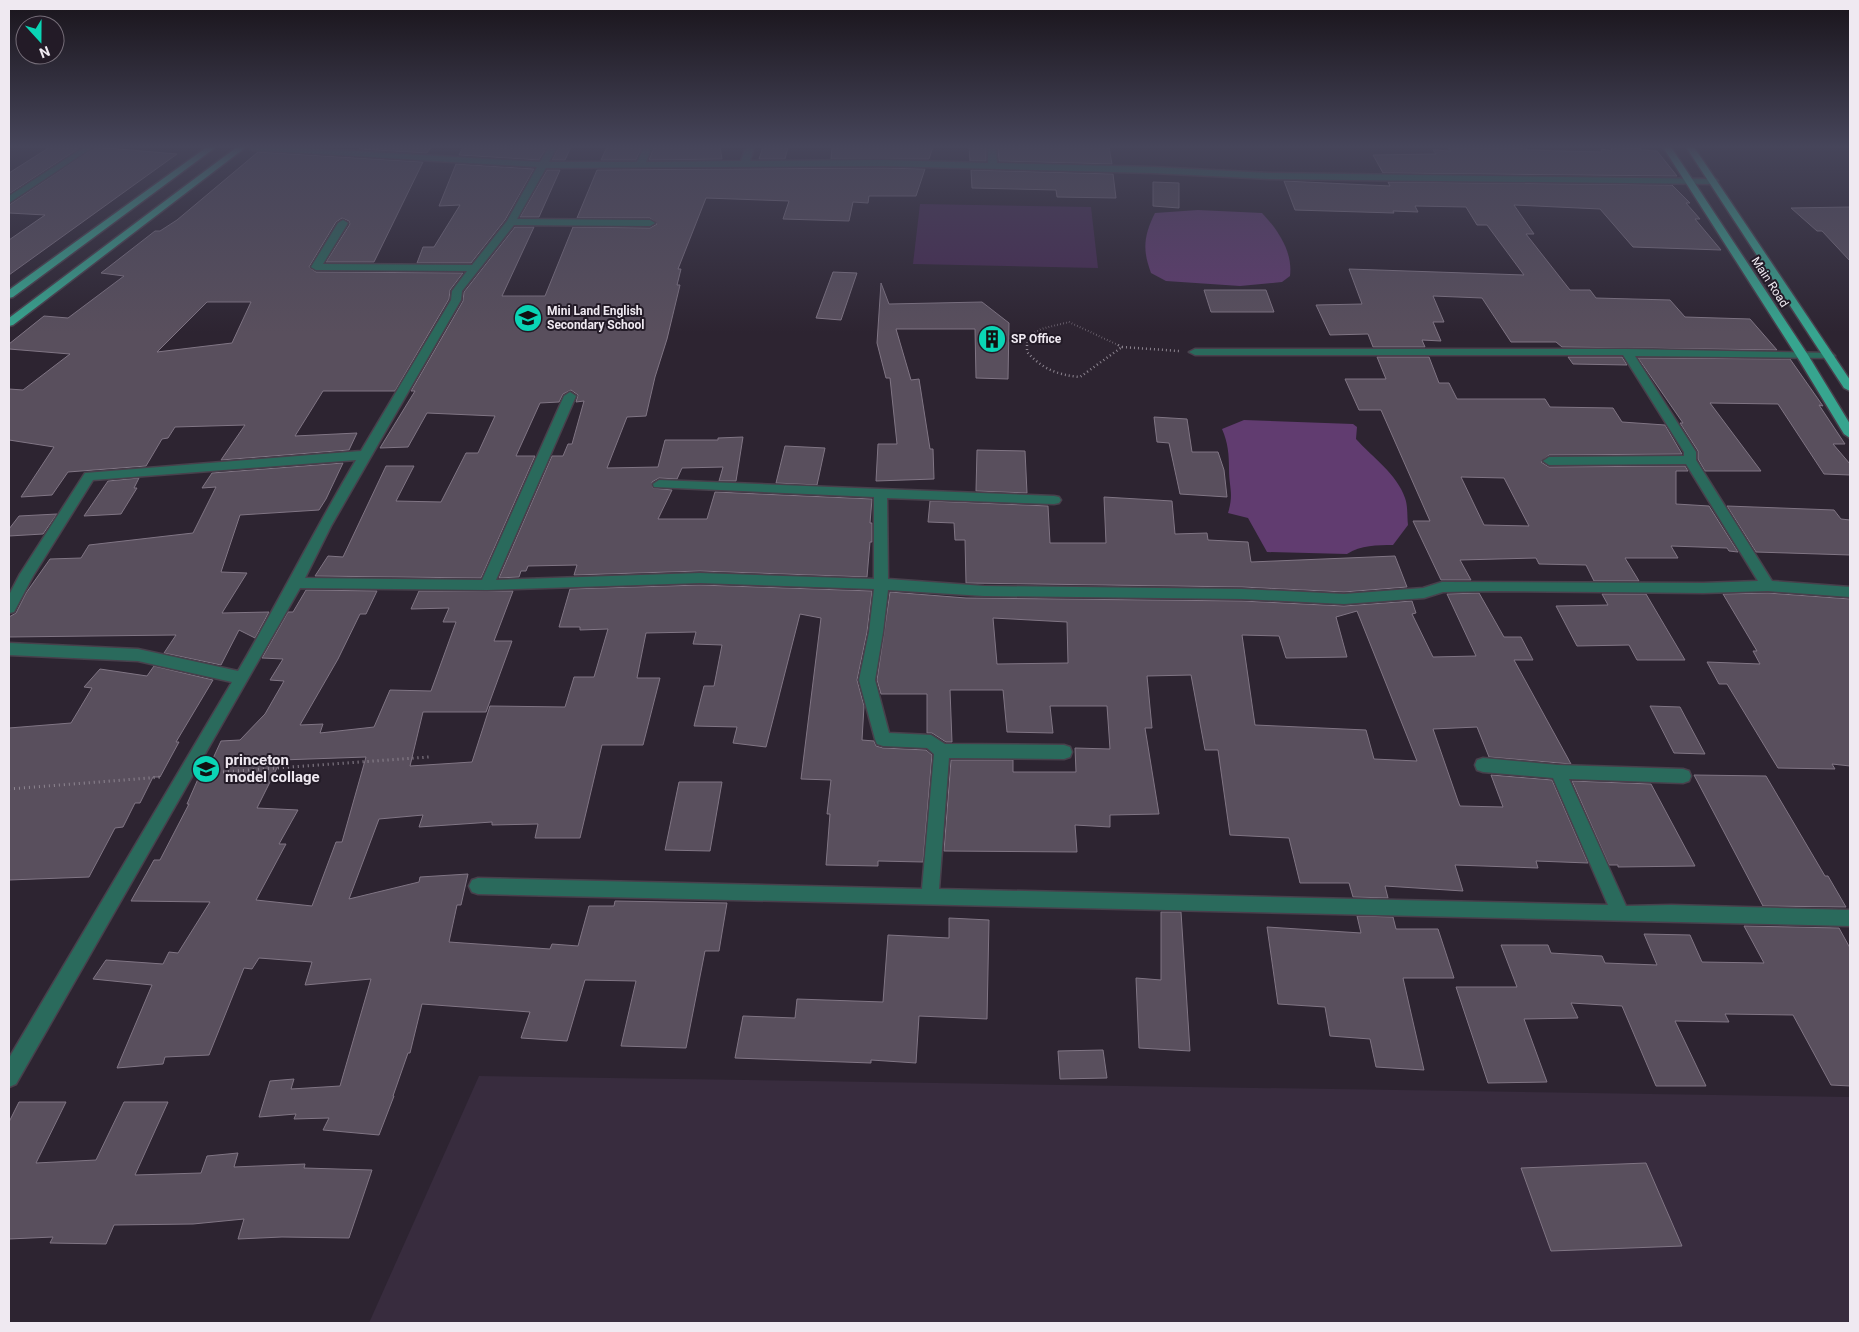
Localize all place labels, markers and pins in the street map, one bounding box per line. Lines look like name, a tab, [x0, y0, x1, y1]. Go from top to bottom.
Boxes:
school or university icon: Mini Land English Secondary School	[513, 303, 543, 333]
place label: Mini Land English Secondary School	[547, 304, 644, 332]
building icon: SP Office	[977, 324, 1007, 354]
place label: SP Office	[1011, 332, 1062, 346]
place label: princeton model collage	[225, 751, 320, 786]
school or university icon: princeton model collage	[191, 754, 221, 784]

